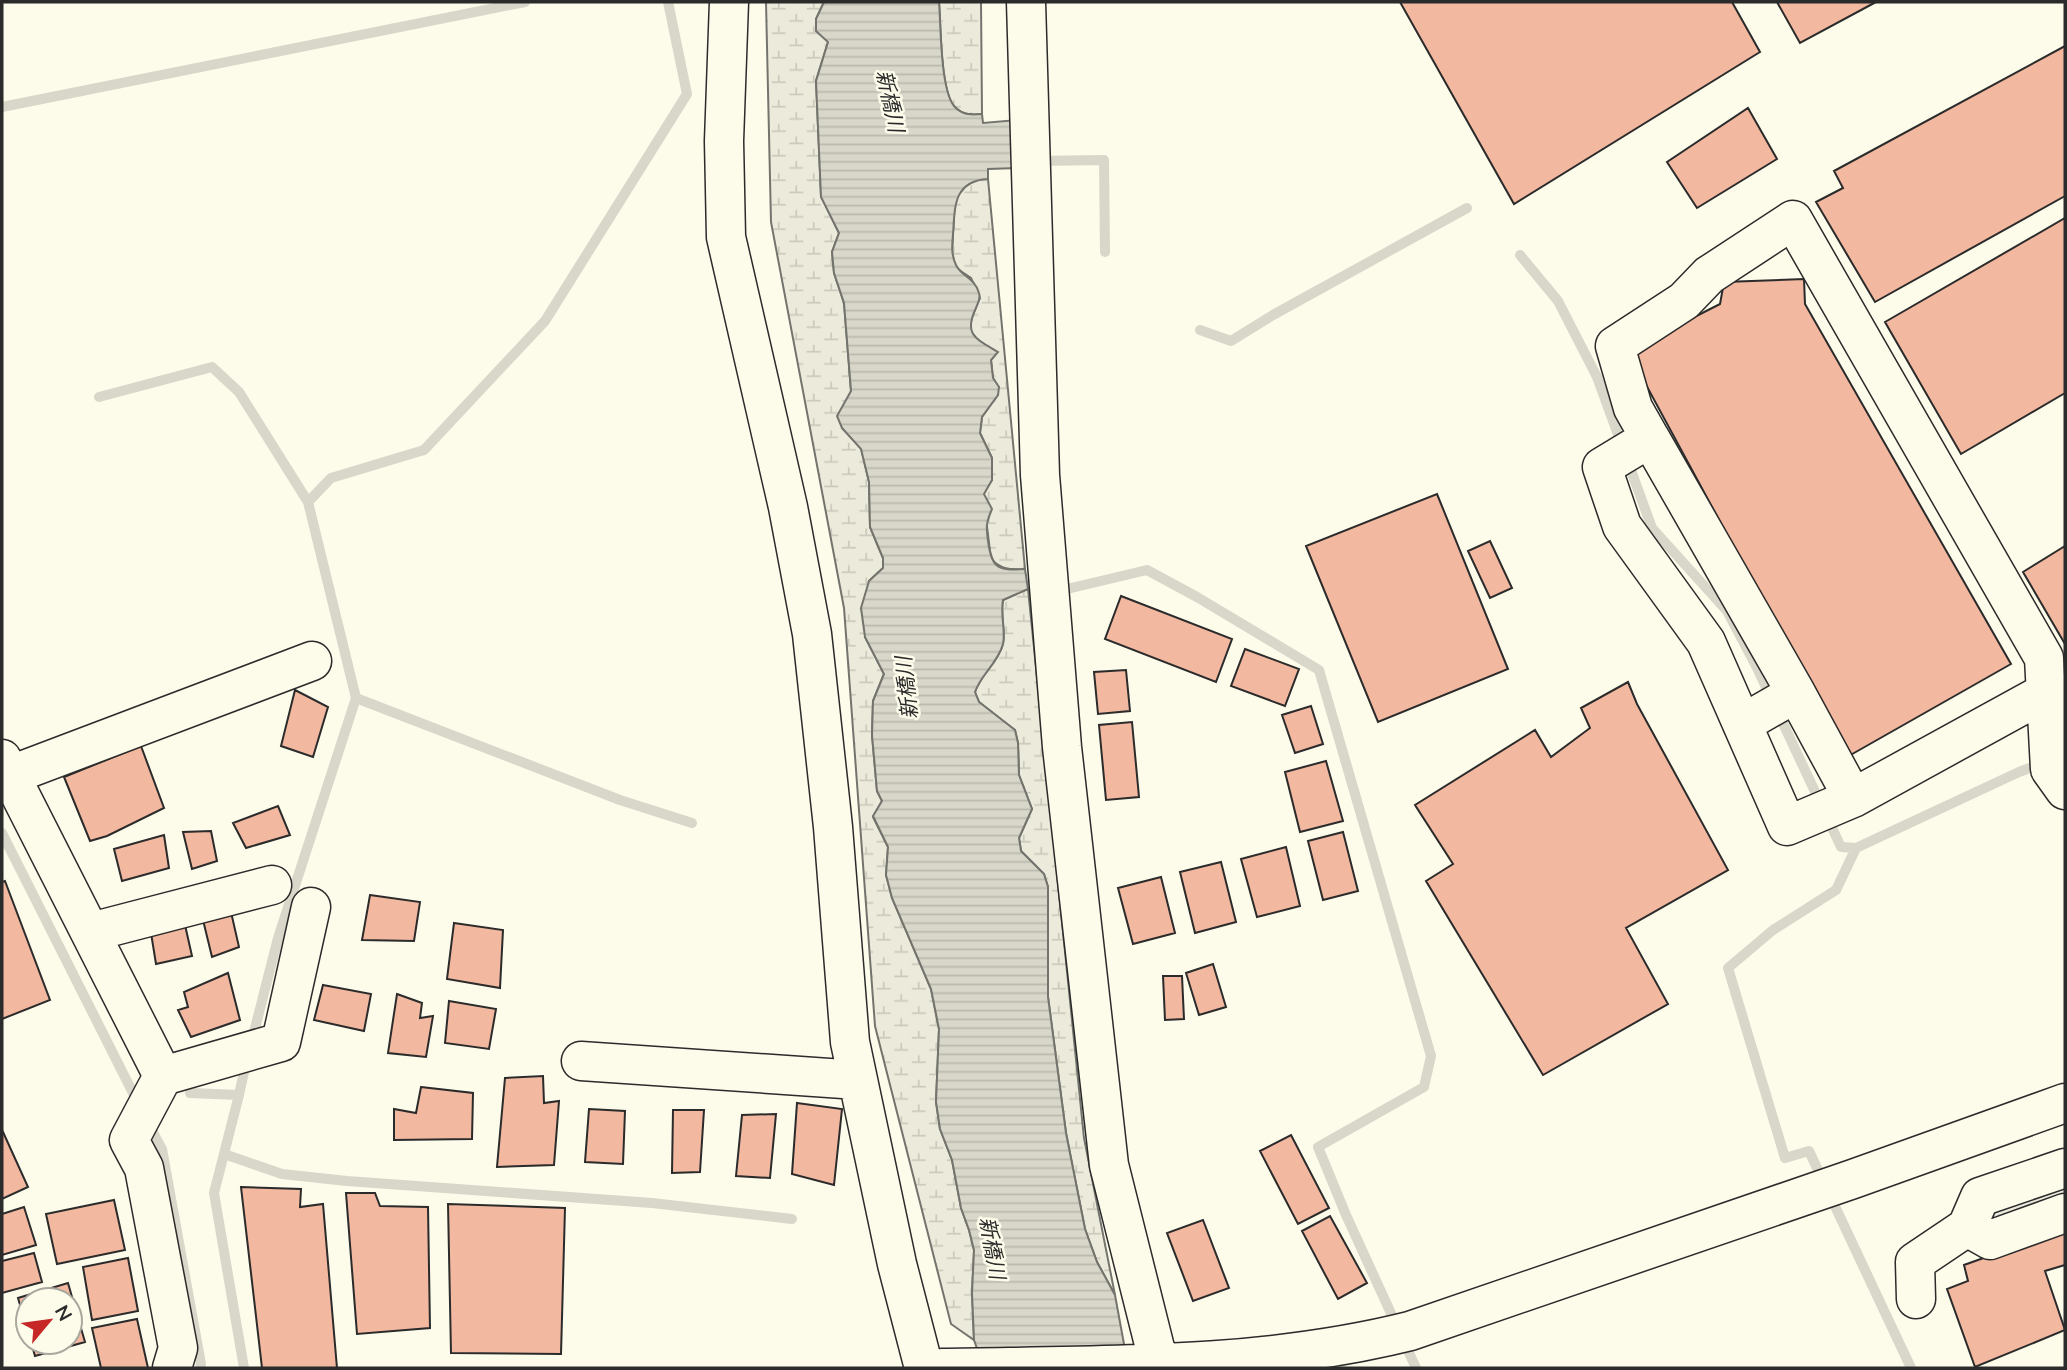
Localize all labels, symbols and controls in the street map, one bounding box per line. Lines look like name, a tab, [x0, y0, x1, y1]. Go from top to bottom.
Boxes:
water label: 新橋川	[872, 67, 911, 136]
water label: 新橋川	[890, 653, 922, 721]
water label: 新橋川	[975, 1215, 1012, 1283]
north arrow	[14, 1286, 84, 1356]
text: N	[50, 1301, 78, 1325]

